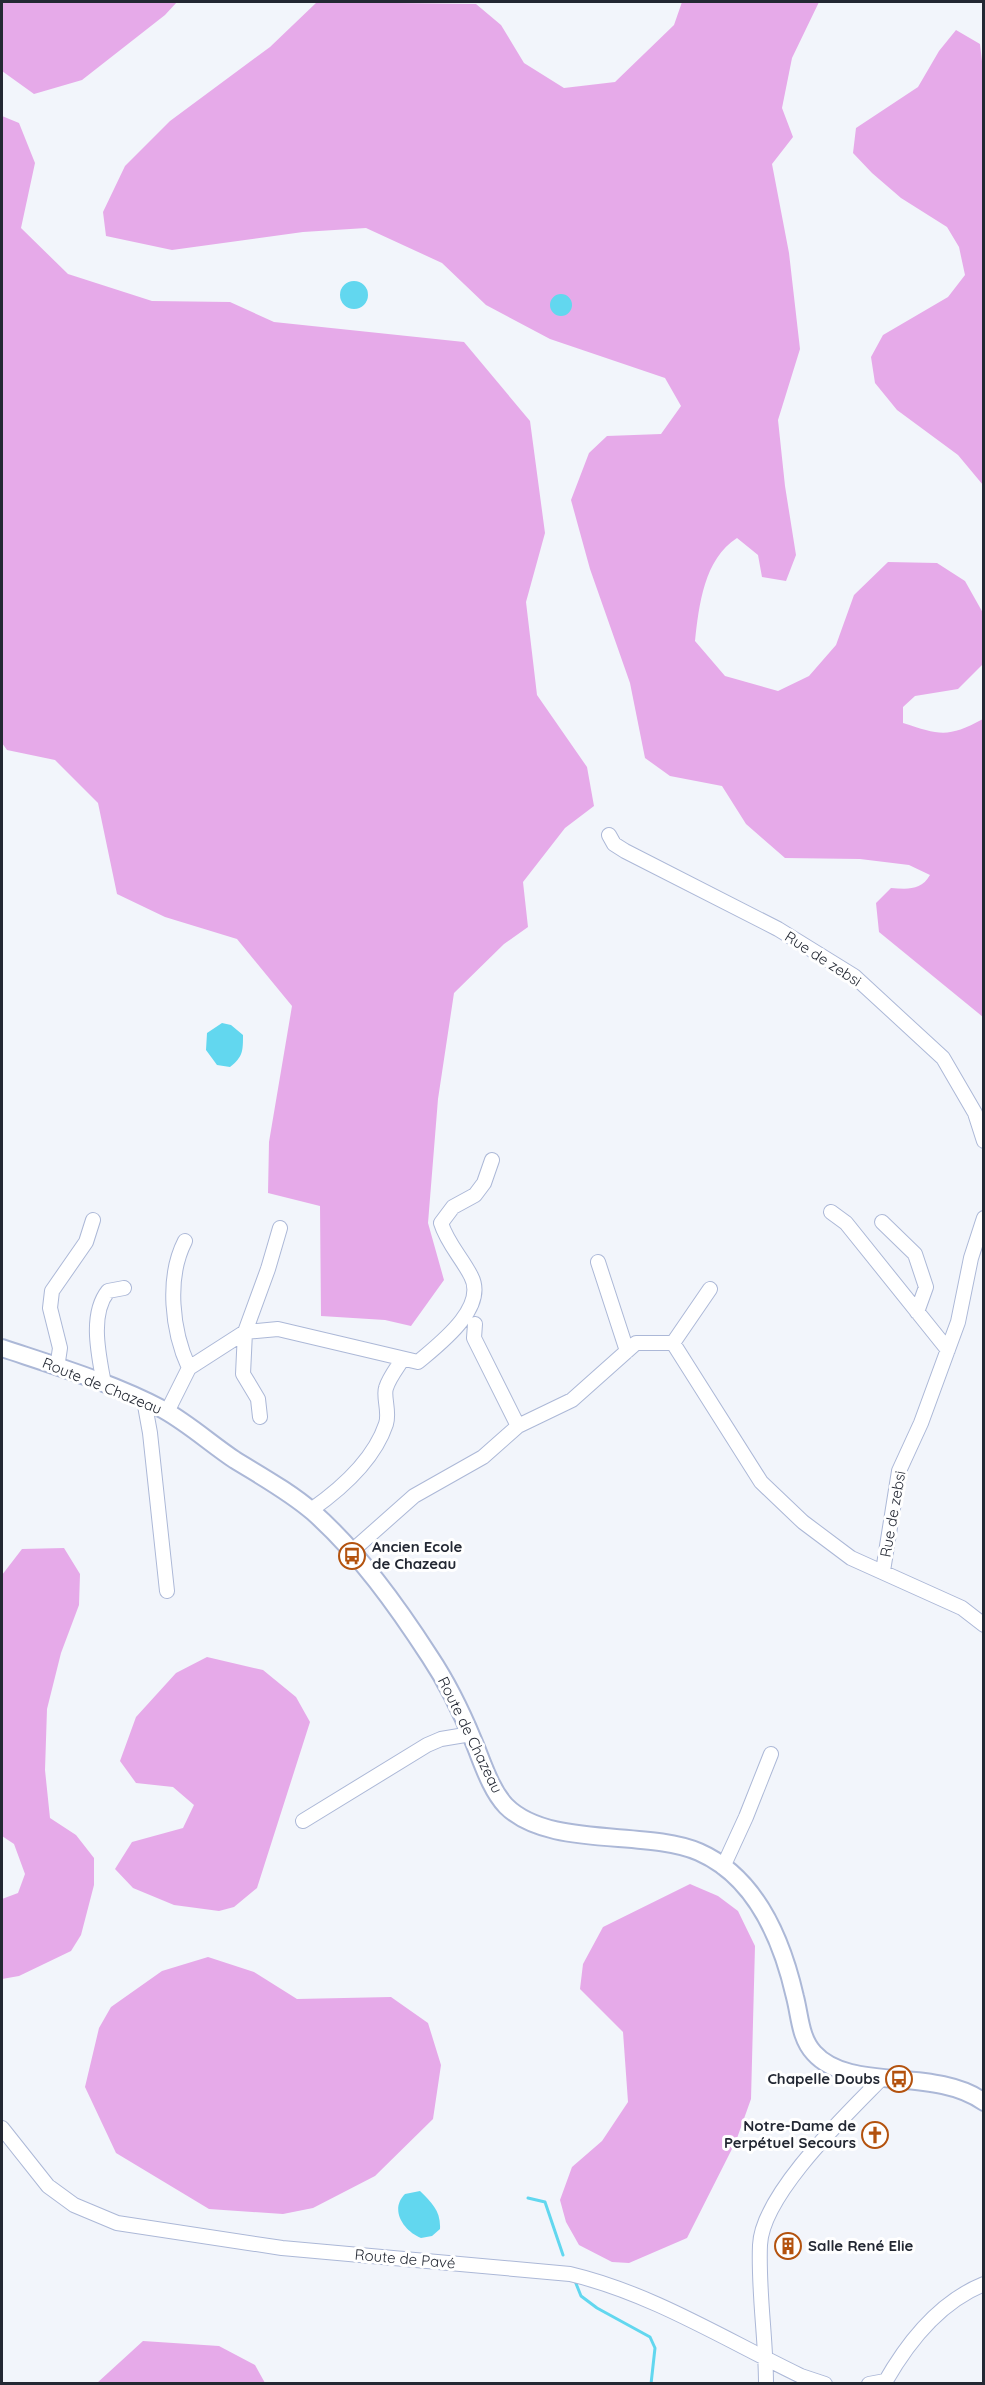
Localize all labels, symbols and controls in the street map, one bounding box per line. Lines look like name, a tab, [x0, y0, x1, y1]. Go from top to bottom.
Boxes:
street label: Rue de zebsi	[781, 927, 865, 990]
street label: Route de Chazeau	[40, 1353, 165, 1418]
street label: Rue de zebsi	[876, 1469, 909, 1559]
place label: Ancien Ecole de Chazeau	[372, 1537, 462, 1573]
bus stop icon: Ancien Ecole de Chazeau	[337, 1541, 367, 1571]
street label: Route de Chazeau	[434, 1673, 507, 1796]
bus stop icon: Chapelle Doubs	[884, 2064, 914, 2094]
place label: Chapelle Doubs	[767, 2069, 880, 2088]
place label: Notre-Dame de Perpétuel Secours	[724, 2116, 856, 2152]
church icon: Notre-Dame de Perpétuel Secours	[860, 2120, 890, 2150]
building icon: Salle René Elie	[773, 2231, 803, 2261]
place label: Salle René Elie	[808, 2236, 914, 2255]
street label: Route de Pavé	[354, 2245, 456, 2272]

